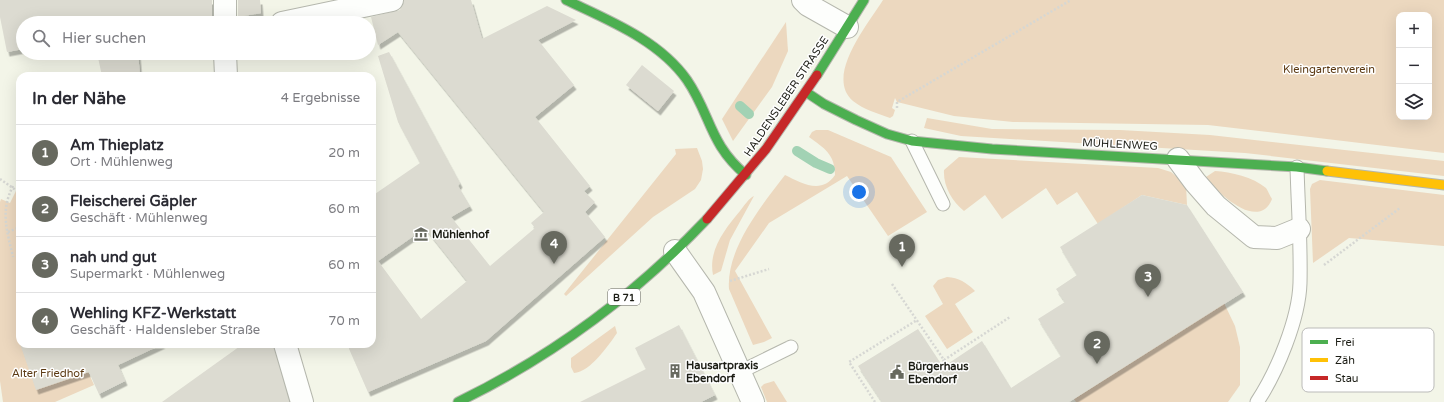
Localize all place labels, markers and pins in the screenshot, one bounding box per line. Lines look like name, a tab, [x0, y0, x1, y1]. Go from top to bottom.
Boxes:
museum icon: Mühlenhof	[413, 226, 429, 242]
place label: Mühlenhof	[432, 228, 490, 241]
pin: 4	[541, 231, 567, 264]
pin: 1	[889, 234, 915, 267]
pin: 3	[1135, 264, 1161, 297]
pin: 2	[1084, 331, 1110, 364]
place label: Hausartpraxis Ebendorf	[686, 359, 759, 385]
place label: Bürgerhaus Ebendorf	[908, 360, 969, 386]
building icon: Hausartpraxis Ebendorf	[667, 363, 683, 379]
public building icon: Bürgerhaus Ebendorf	[889, 364, 905, 380]

